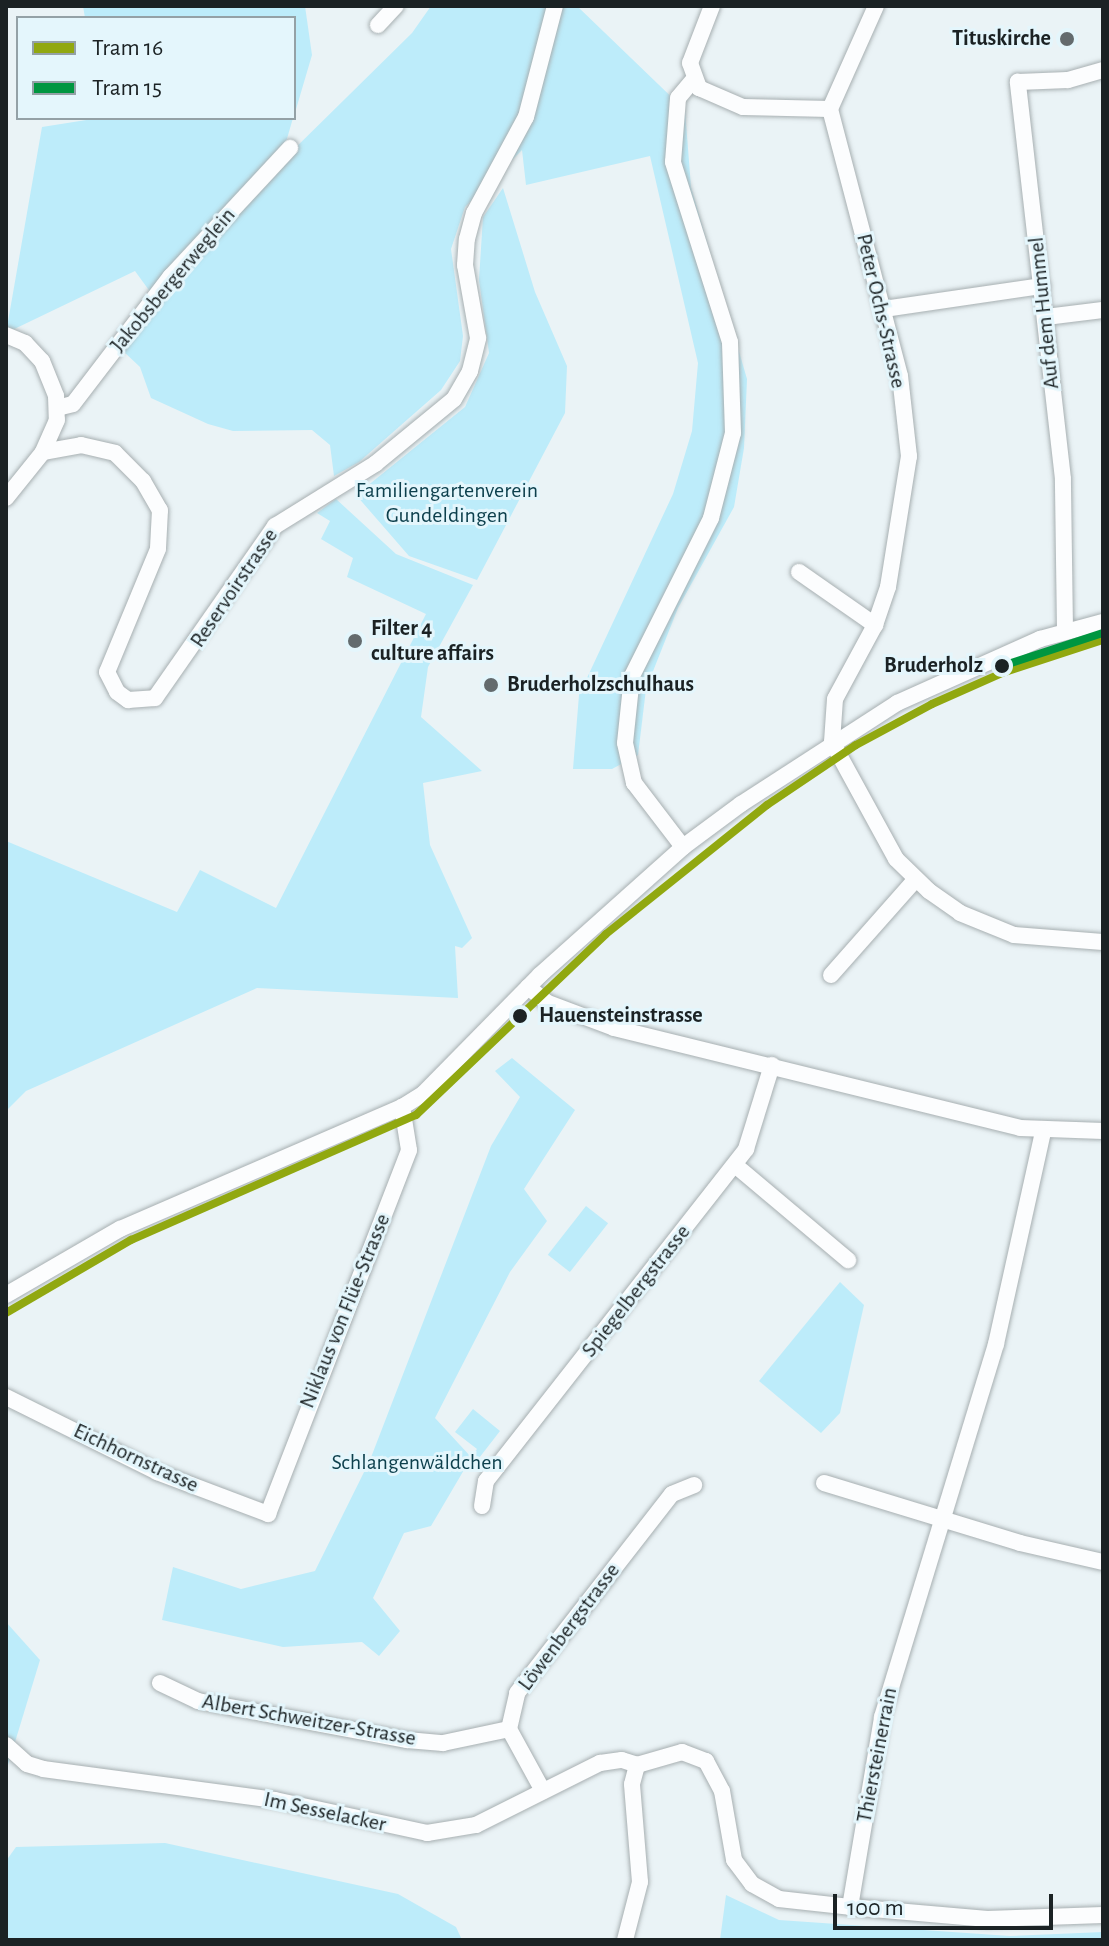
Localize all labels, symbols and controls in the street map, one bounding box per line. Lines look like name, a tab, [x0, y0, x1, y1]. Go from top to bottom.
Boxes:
legend	[16, 16, 296, 120]
place label: Tituskirche	[952, 26, 1051, 52]
marker: Tituskirche	[1058, 30, 1076, 48]
text: Tram 16	[92, 36, 163, 60]
text: Tram 15	[92, 76, 162, 100]
street label: Jakobsbergerweglein	[105, 202, 241, 358]
street label: Peter Ochs-Strasse	[850, 231, 912, 391]
street label: Auf dem Hummel	[1023, 236, 1065, 390]
park label: Familiengartenverein Gundeldingen	[356, 477, 538, 528]
street label: Reservoirstrasse	[184, 523, 284, 653]
place label: Filter 4 culture affairs	[371, 615, 494, 666]
marker: Filter 4 culture affairs	[346, 632, 364, 650]
place label: Bruderholz	[884, 653, 983, 679]
marker: Bruderholz	[990, 654, 1014, 678]
place label: Bruderholzschulhaus	[507, 672, 694, 698]
marker: Bruderholzschulhaus	[482, 676, 500, 694]
place label: Hauensteinstrasse	[539, 1003, 703, 1029]
marker: Hauensteinstrasse	[508, 1004, 532, 1028]
street label: Niklaus von Flüe-Strasse	[294, 1210, 396, 1412]
street label: Spiegelbergstrasse	[576, 1219, 696, 1363]
street label: Eichhornstrasse	[69, 1418, 203, 1498]
park label: Schlangenwäldchen	[331, 1450, 503, 1476]
street label: Löwenbergstrasse	[512, 1558, 626, 1696]
street label: Thiersteinerrain	[851, 1685, 903, 1825]
street label: Albert Schweitzer-Strasse	[200, 1688, 418, 1752]
street label: Im Sesselacker	[261, 1786, 389, 1838]
scale bar	[837, 1878, 1057, 1928]
text: 100 m	[847, 1896, 904, 1920]

